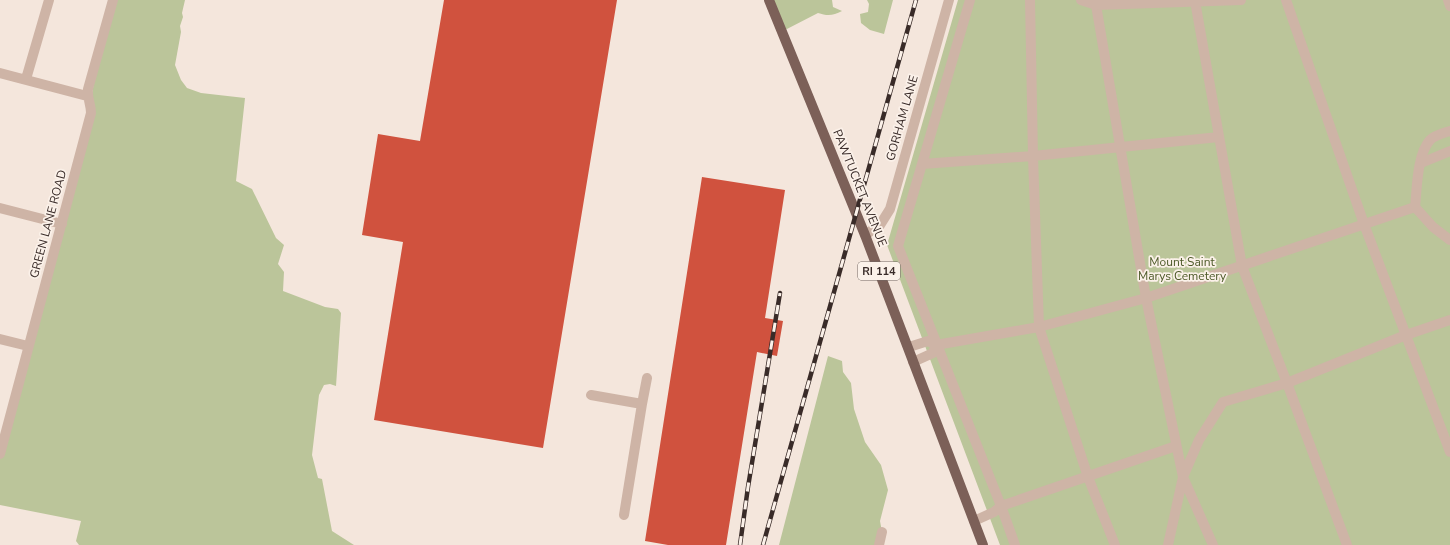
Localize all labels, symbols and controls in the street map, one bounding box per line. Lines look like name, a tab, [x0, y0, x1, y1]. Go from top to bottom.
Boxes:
street label: GORHAM LANE	[882, 73, 922, 163]
street label: PAWTUCKET AVENUE	[829, 127, 891, 249]
street label: GREEN LANE ROAD	[26, 168, 70, 280]
park label: Mount Saint Marys Cemetery	[1138, 254, 1227, 284]
road number: RI 114	[858, 262, 900, 280]

